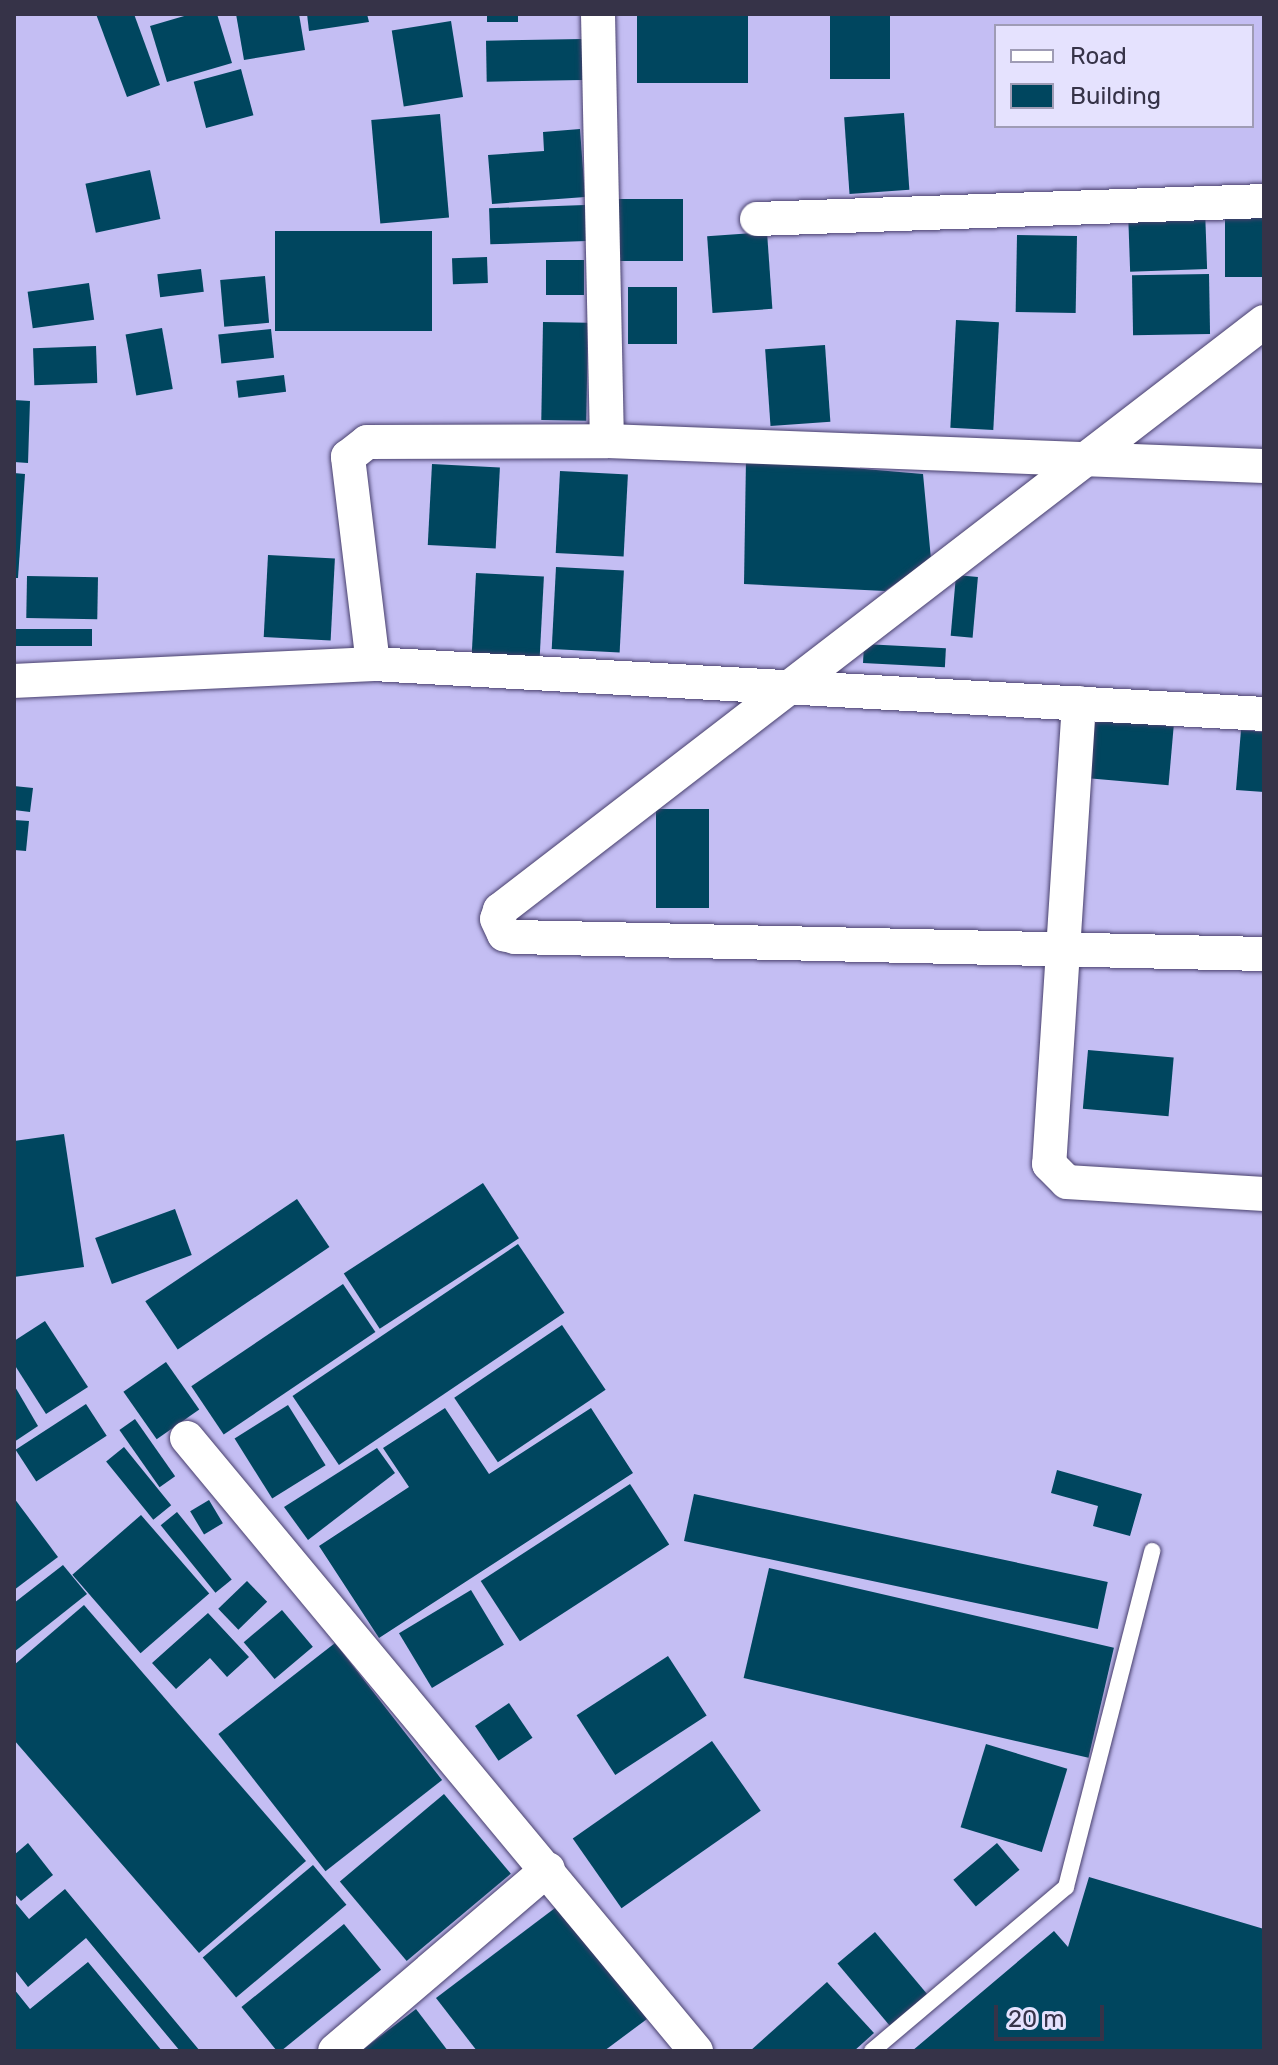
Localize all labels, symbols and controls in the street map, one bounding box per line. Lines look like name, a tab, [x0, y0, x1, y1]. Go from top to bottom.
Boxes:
legend	[994, 24, 1254, 128]
text: Road	[1070, 42, 1127, 70]
text: Building	[1070, 82, 1161, 110]
scale bar	[998, 1989, 1108, 2039]
text: 20 m	[1008, 2005, 1065, 2033]

